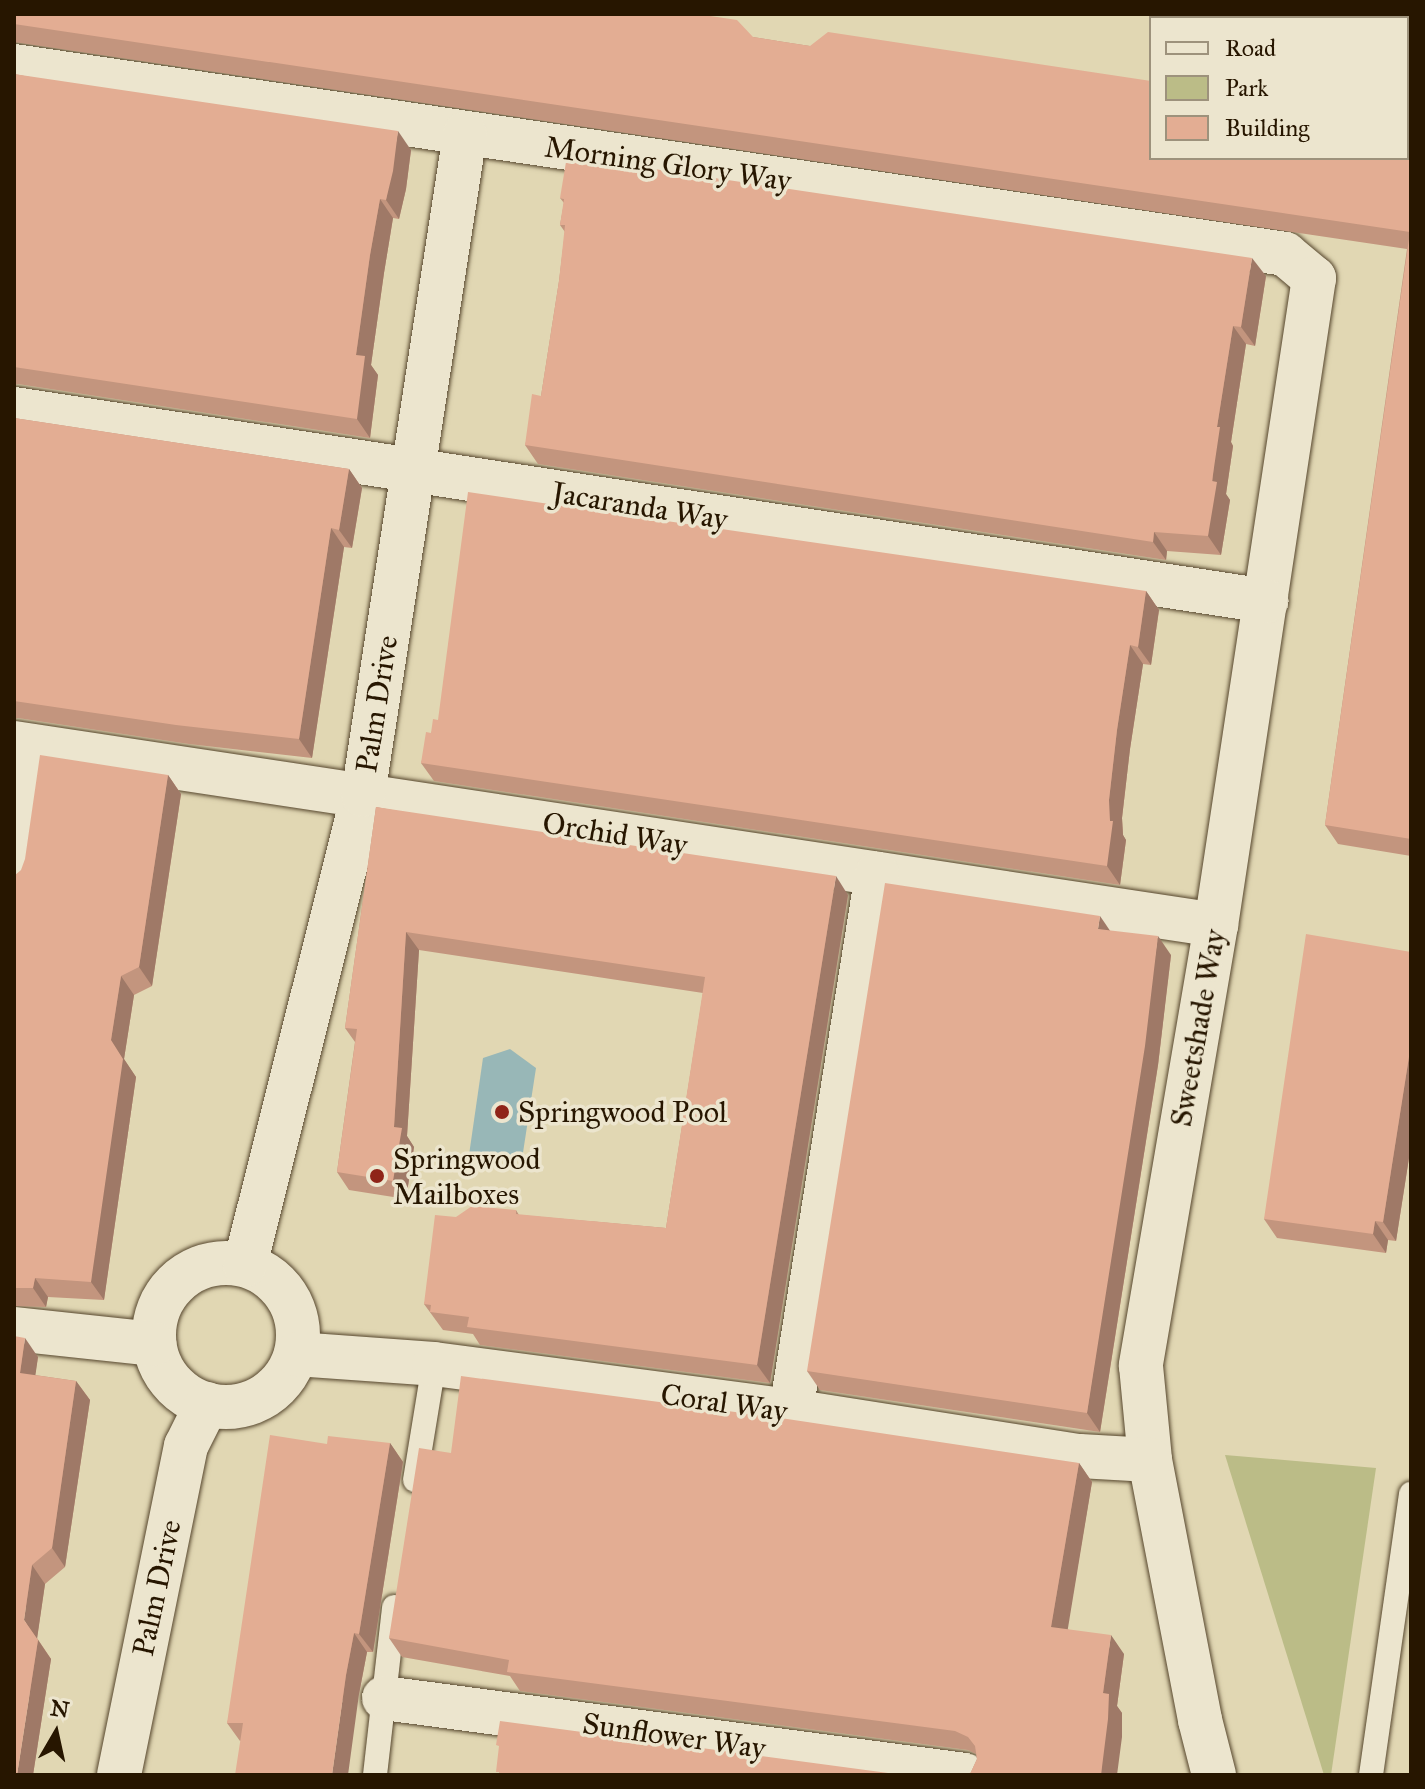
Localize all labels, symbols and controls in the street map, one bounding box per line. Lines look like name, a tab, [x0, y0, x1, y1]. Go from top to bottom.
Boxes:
legend	[1149, 16, 1409, 160]
text: Road	[1225, 33, 1276, 63]
text: Park	[1225, 73, 1268, 103]
text: Building	[1225, 113, 1310, 143]
street label: Morning Glory Way	[542, 129, 794, 199]
street label: Jacaranda Way	[550, 474, 730, 538]
street label: Palm Drive	[348, 633, 406, 775]
street label: Orchid Way	[540, 805, 690, 863]
street label: Sweetshade Way	[1163, 927, 1233, 1129]
place label: Springwood Pool	[518, 1094, 727, 1130]
marker: Springwood Pool	[493, 1103, 511, 1121]
place label: Springwood Mailboxes	[393, 1141, 540, 1212]
marker: Springwood Mailboxes	[368, 1167, 386, 1185]
street label: Coral Way	[658, 1376, 790, 1430]
street label: Palm Drive	[125, 1517, 189, 1659]
north arrow	[16, 1693, 96, 1773]
text: N	[48, 1694, 71, 1724]
street label: Sunflower Way	[580, 1705, 768, 1767]

